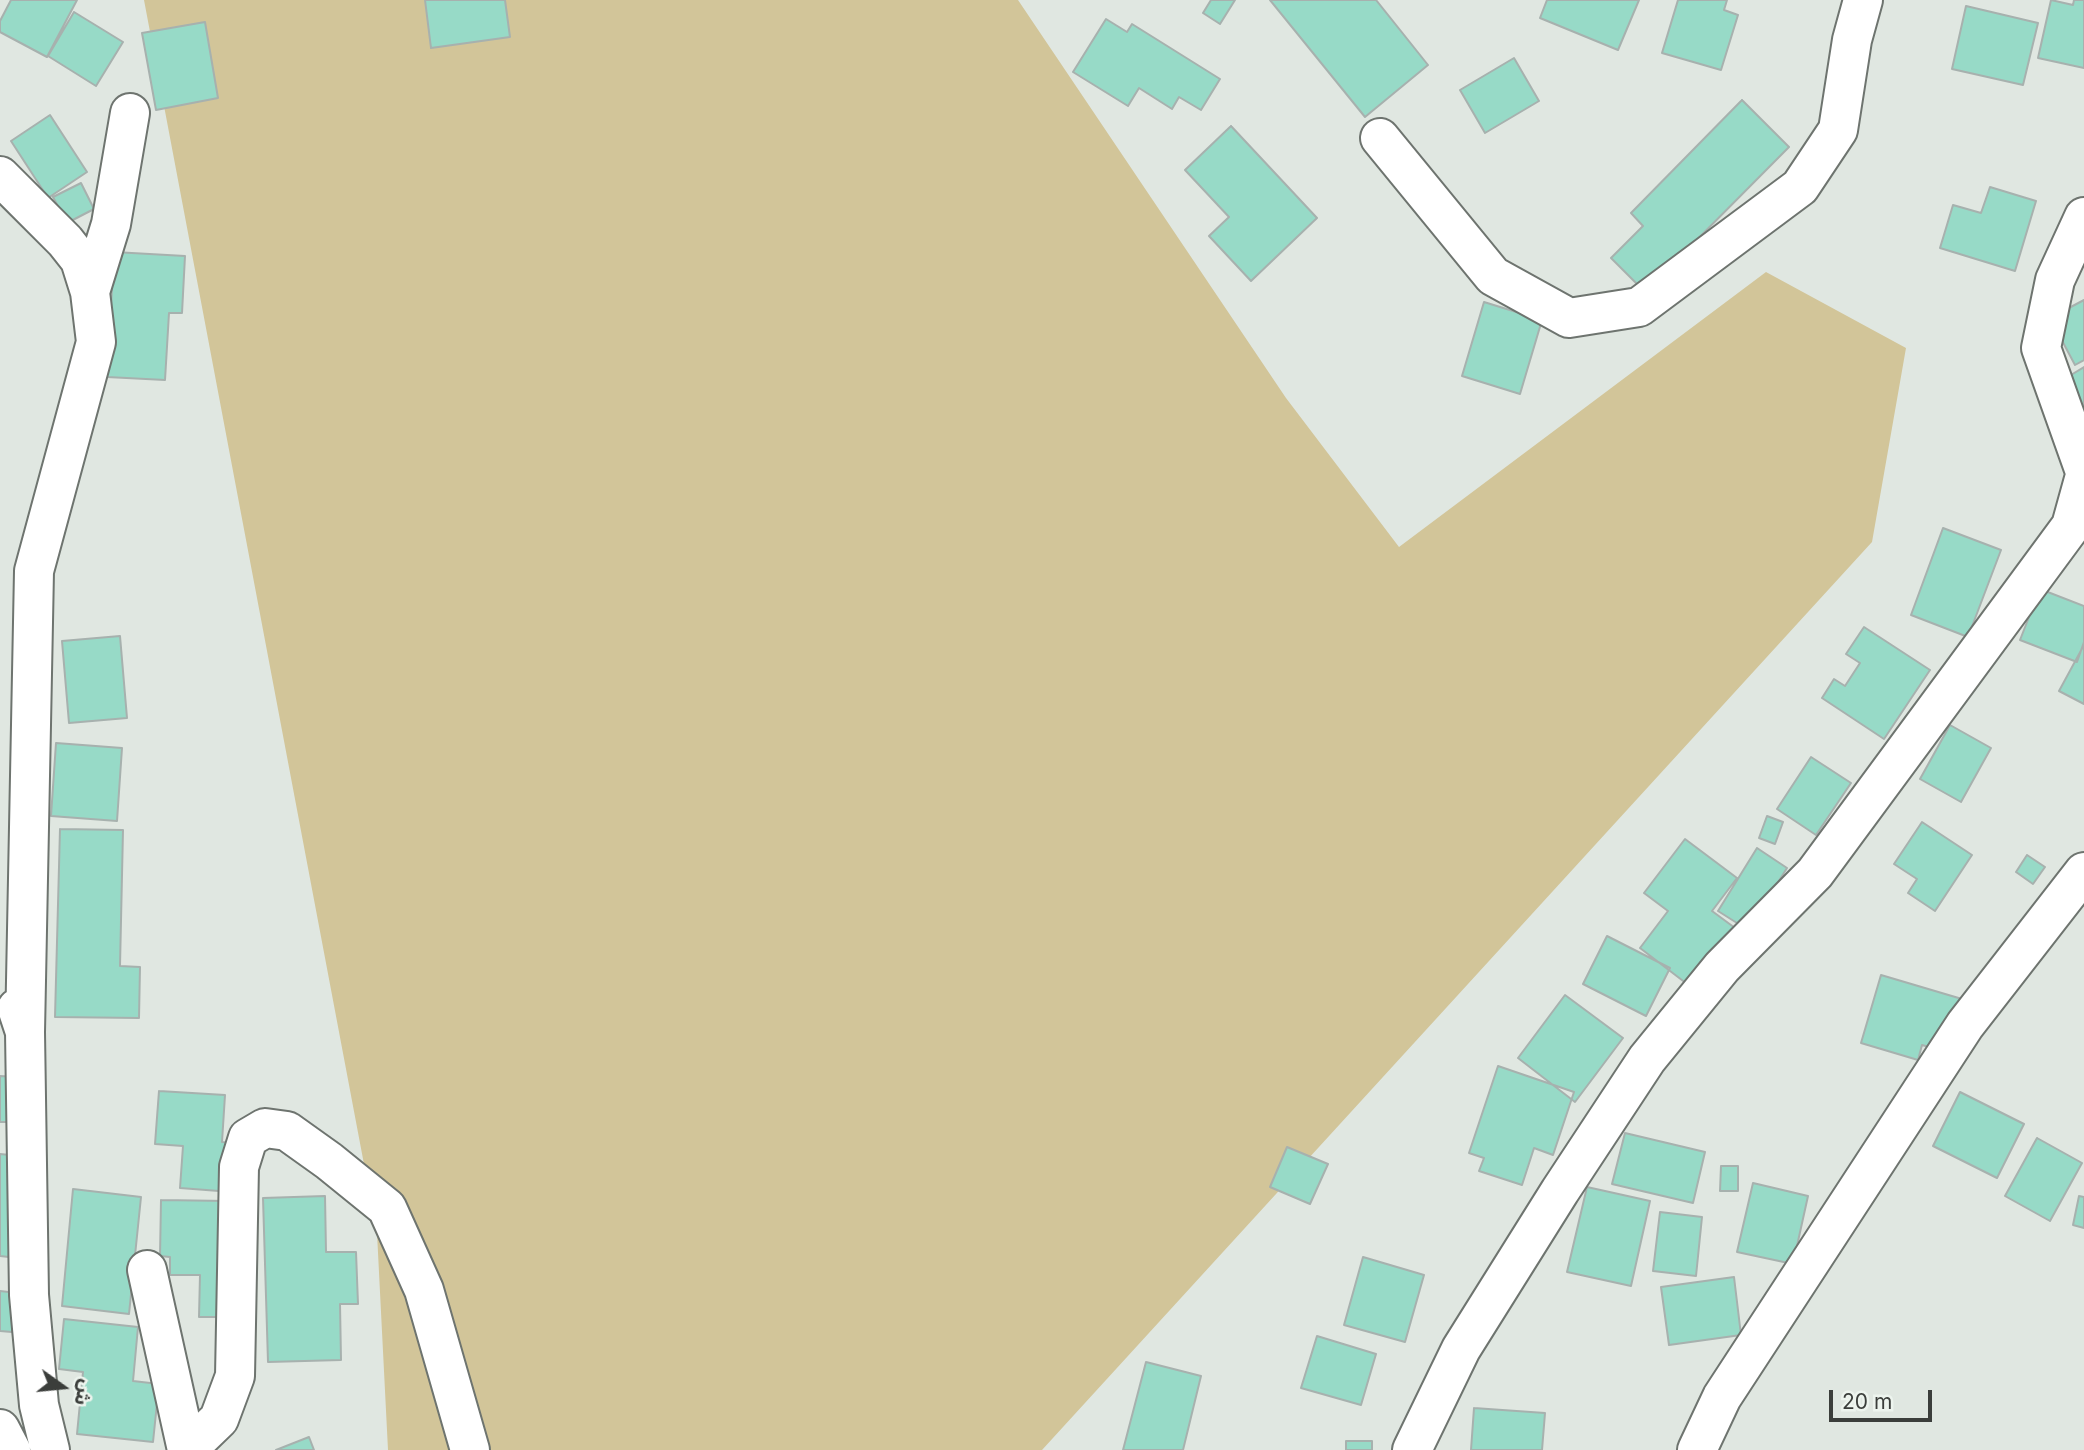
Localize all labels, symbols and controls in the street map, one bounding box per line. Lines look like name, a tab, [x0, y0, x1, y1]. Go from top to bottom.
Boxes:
north arrow	[28, 1352, 98, 1422]
scale bar	[1832, 1376, 1935, 1420]
text: ش	[69, 1377, 98, 1408]
text: 20 m	[1842, 1389, 1892, 1414]

